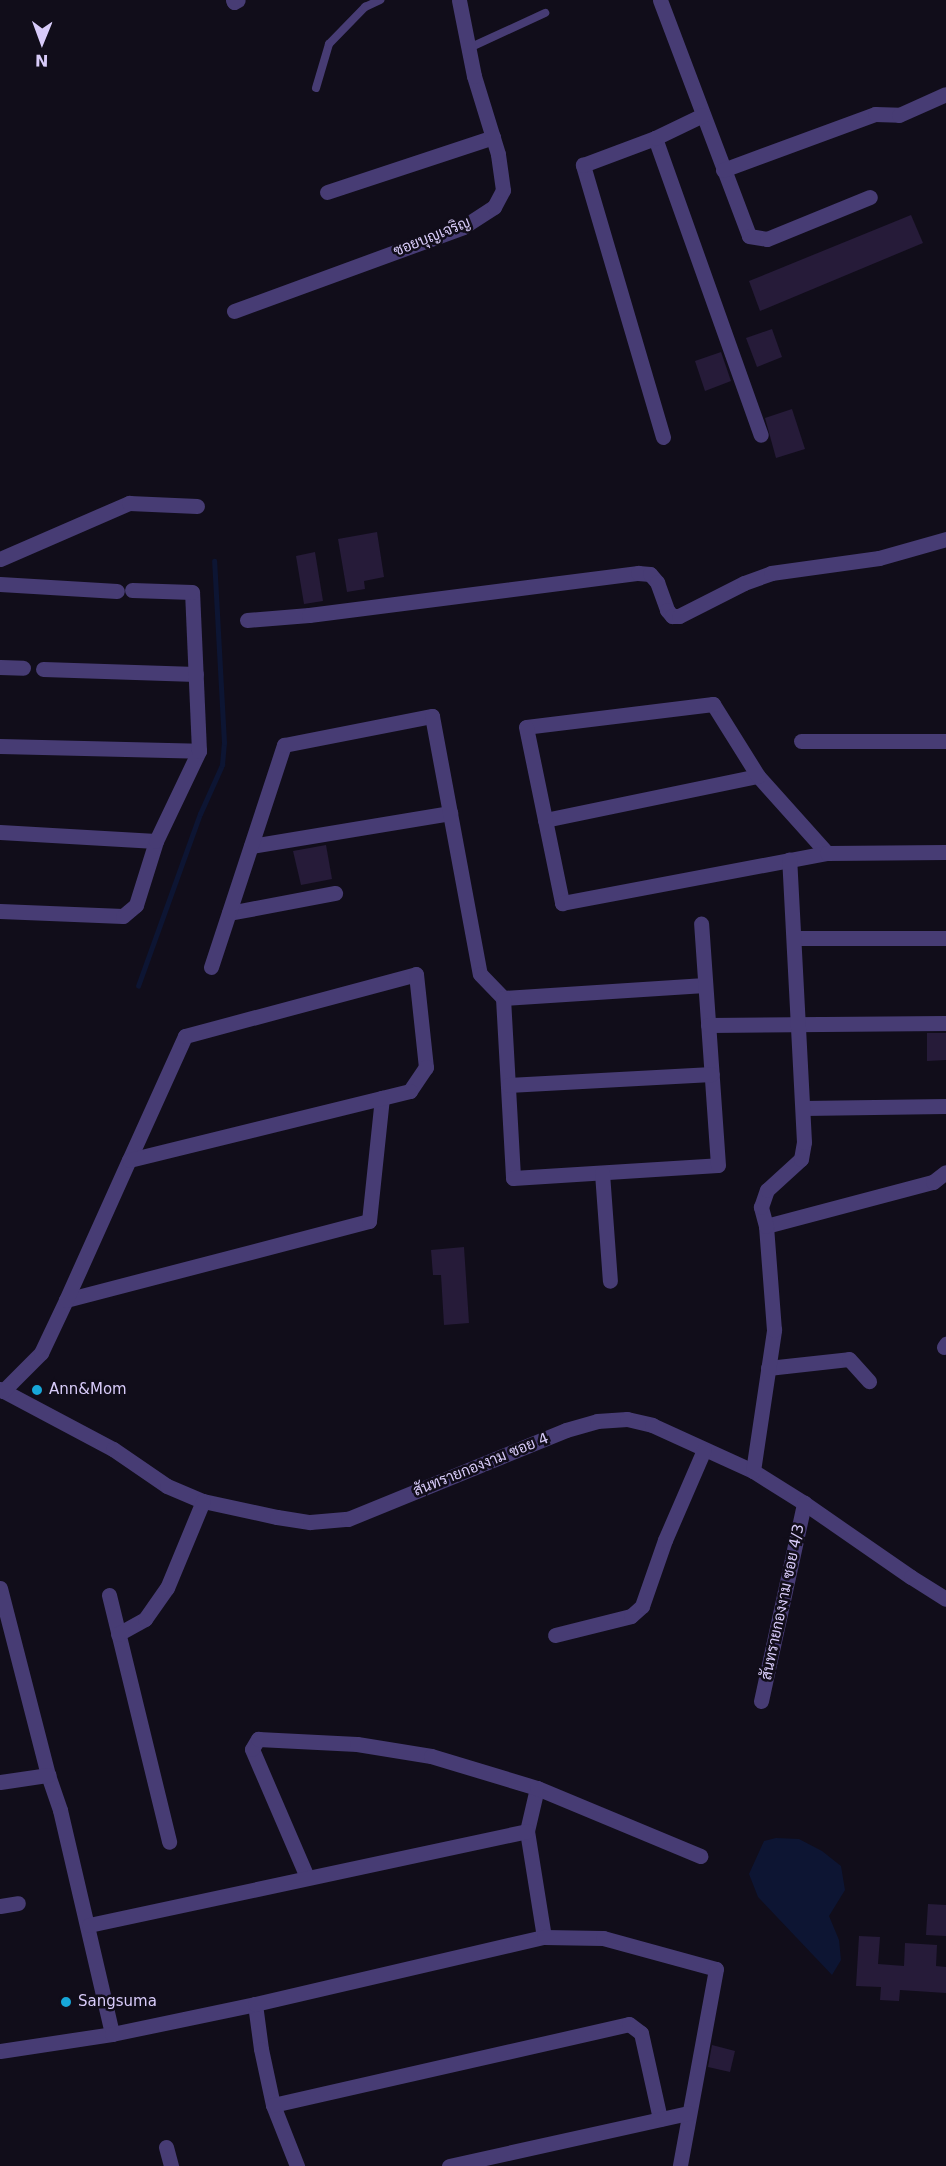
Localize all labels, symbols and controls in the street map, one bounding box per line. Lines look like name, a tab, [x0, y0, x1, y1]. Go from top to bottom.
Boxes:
north arrow	[12, 12, 72, 72]
text: N	[35, 51, 49, 70]
street label: ซอยบุญเจริญ	[391, 213, 473, 261]
place label: Ann&Mom	[49, 1381, 127, 1399]
marker: Ann&Mom	[30, 1383, 44, 1397]
street label: สันทรายกองงาม ซอย 4	[411, 1430, 551, 1500]
street label: สันทรายกองงาม ซอย 4/3	[758, 1522, 808, 1682]
place label: Sangsuma	[78, 1993, 157, 2011]
marker: Sangsuma	[59, 1995, 73, 2009]

